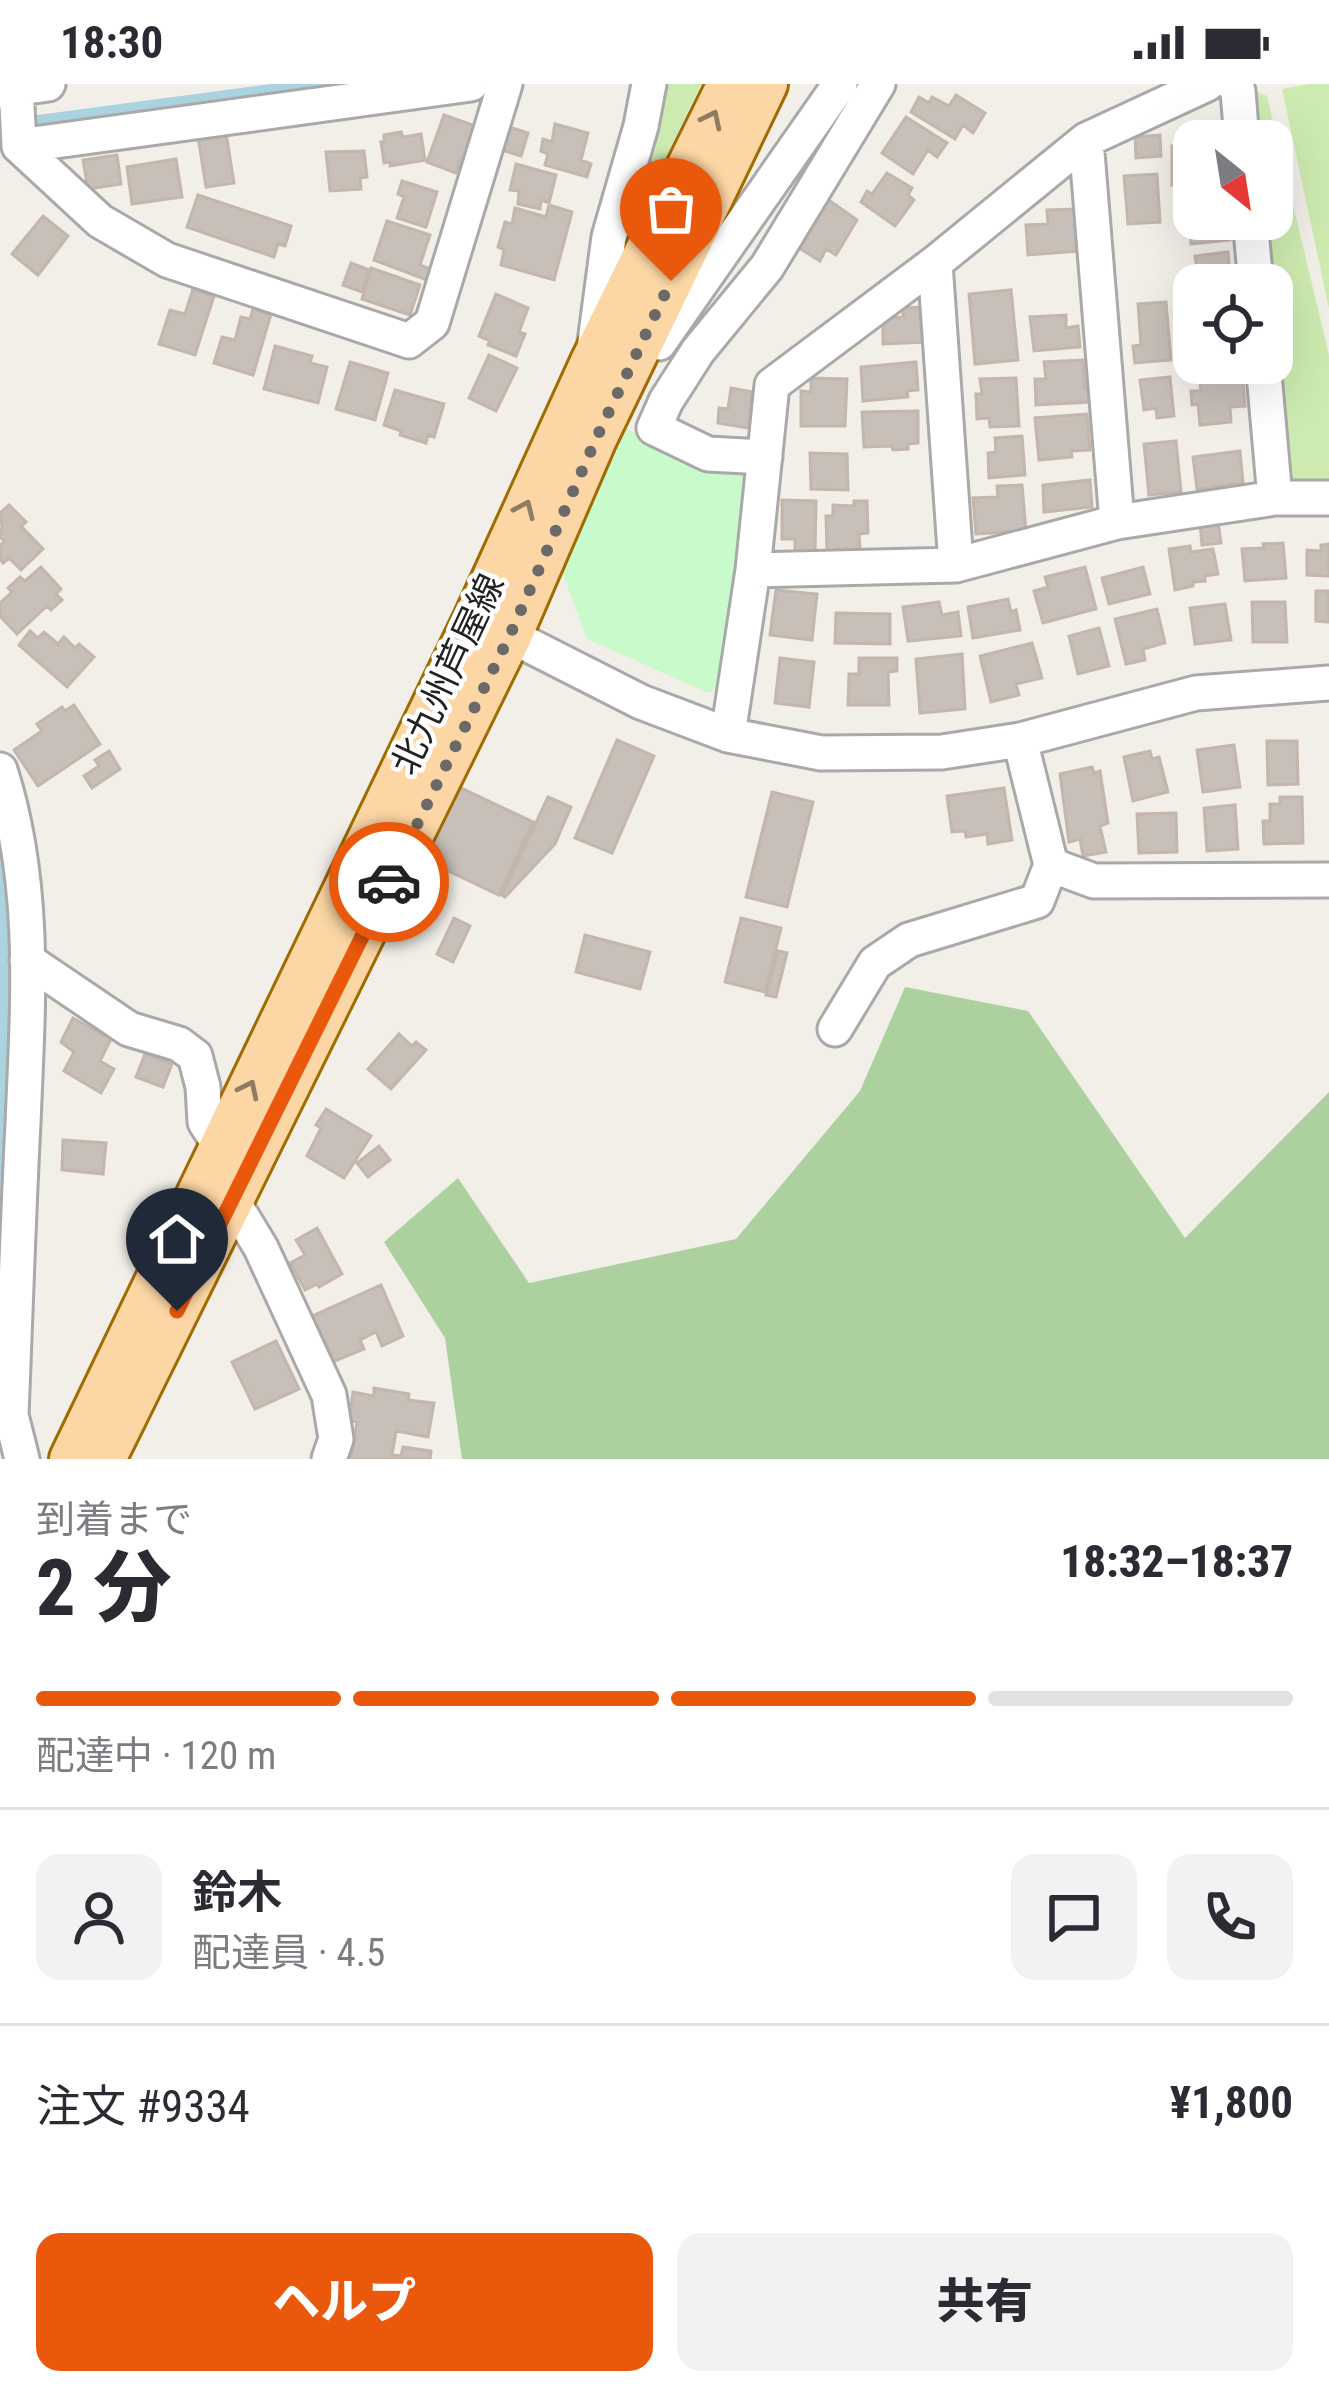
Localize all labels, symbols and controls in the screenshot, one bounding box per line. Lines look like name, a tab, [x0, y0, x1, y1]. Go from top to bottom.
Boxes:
text: 18:30	[60, 16, 163, 69]
one-way arrow	[697, 110, 721, 131]
north arrow	[1173, 120, 1293, 240]
map controls	[1173, 120, 1293, 384]
pin	[620, 158, 722, 281]
icon: bag	[638, 176, 704, 242]
button: locate	[1173, 264, 1293, 384]
one-way arrow	[511, 500, 534, 521]
street label: 北九州芦屋線	[383, 568, 513, 781]
courier	[329, 822, 449, 942]
icon: car	[356, 849, 422, 915]
one-way arrow	[235, 1079, 258, 1101]
pin	[126, 1188, 228, 1311]
icon: home	[144, 1206, 210, 1272]
text: 到着まで	[36, 1497, 192, 1543]
text: 18:32–18:37	[1060, 1535, 1293, 1588]
text: 2 分	[36, 1543, 172, 1634]
text: 配達中 · 120 m	[36, 1733, 276, 1779]
button: person	[36, 1854, 162, 1980]
button: chat	[1011, 1854, 1137, 1980]
button: phone	[1167, 1854, 1293, 1980]
text: 鈴木	[192, 1866, 282, 1919]
text: 配達員 · 4.5	[192, 1930, 385, 1976]
text: ¥1,800	[1170, 2076, 1293, 2129]
text: 注文 #9334	[36, 2080, 250, 2133]
button: ヘルプ	[36, 2233, 653, 2371]
button: 共有	[677, 2233, 1293, 2371]

